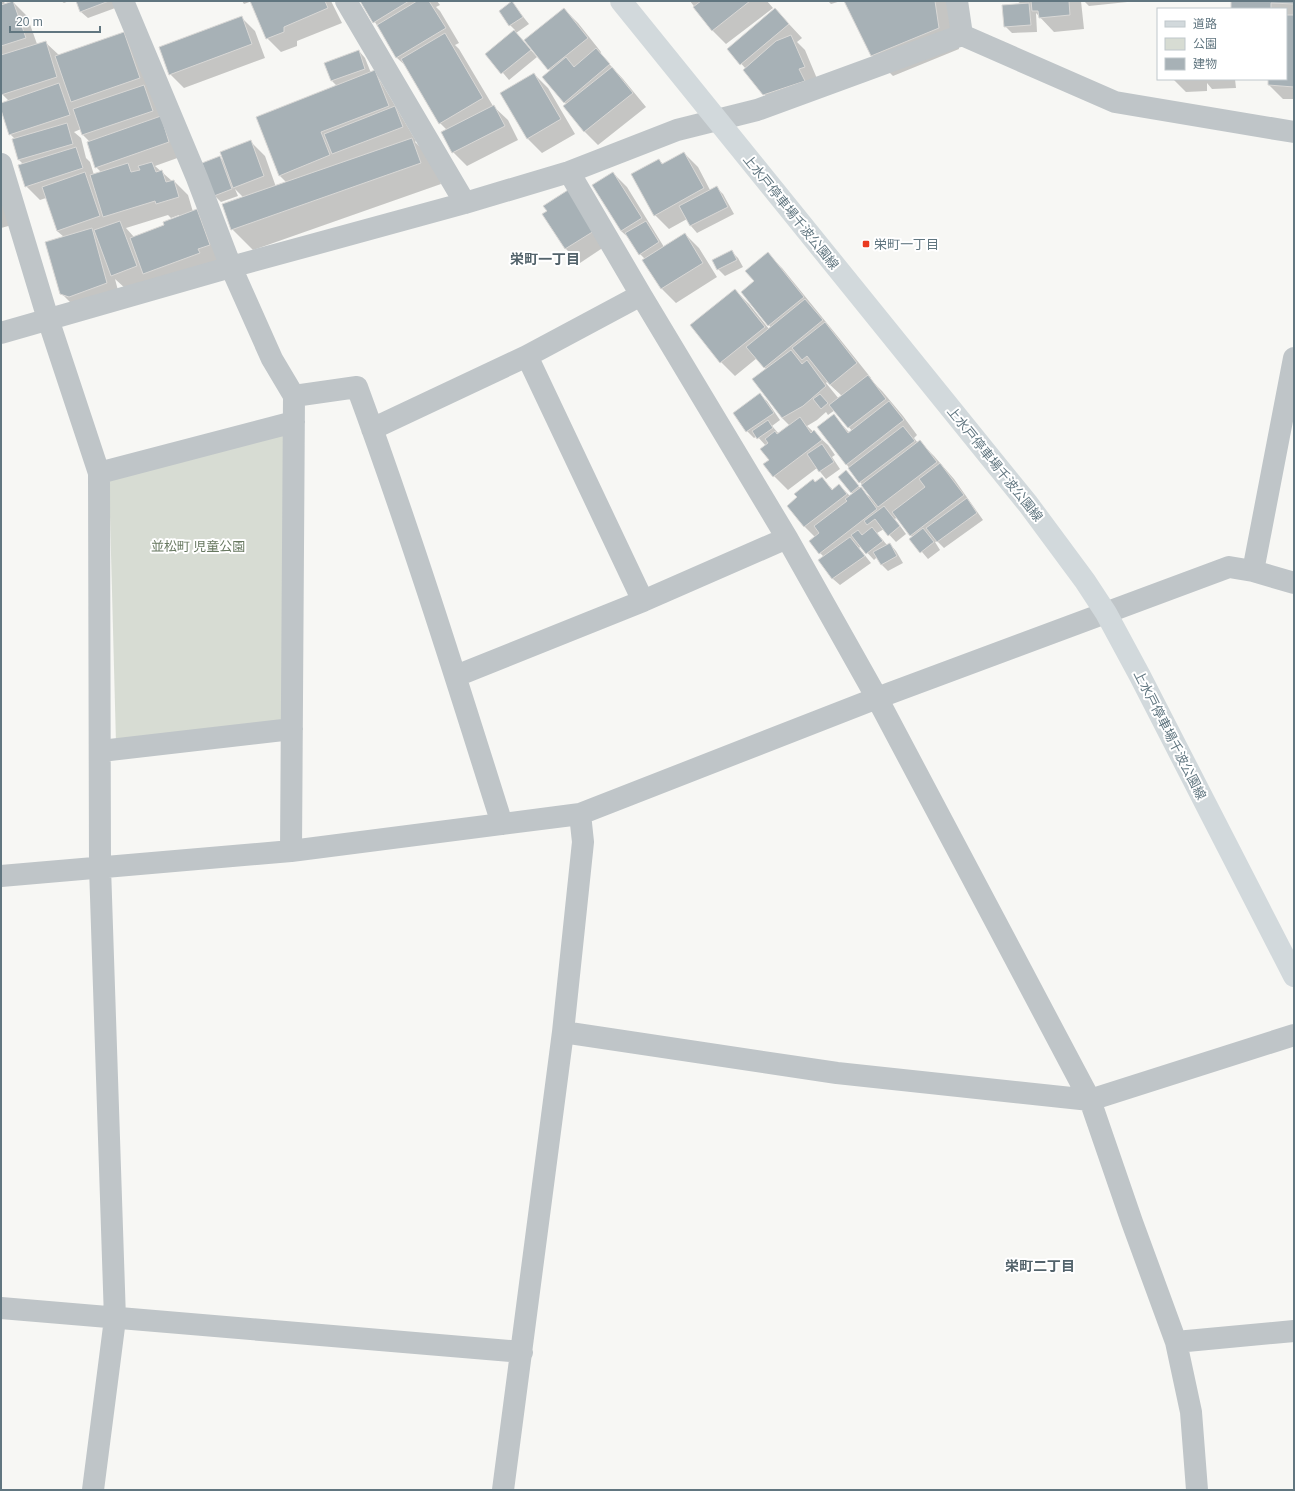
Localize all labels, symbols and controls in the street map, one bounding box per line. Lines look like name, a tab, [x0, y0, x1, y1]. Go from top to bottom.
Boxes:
scale bar	[10, 8, 100, 34]
legend	[1157, 8, 1287, 80]
text: 20 m	[16, 15, 43, 29]
text: 道路	[1193, 17, 1217, 31]
text: 公園	[1193, 37, 1217, 51]
text: 建物	[1193, 57, 1217, 71]
street label: 上水戸停車場千波公園線	[740, 152, 842, 272]
place label: 栄町一丁目	[874, 237, 939, 252]
marker: 栄町一丁目	[861, 239, 871, 249]
district label: 栄町一丁目	[510, 251, 580, 267]
street label: 上水戸停車場千波公園線	[944, 404, 1046, 524]
park label: 並松町 児童公園	[151, 539, 245, 554]
street label: 上水戸停車場千波公園線	[1131, 668, 1209, 802]
district label: 栄町二丁目	[1005, 1258, 1075, 1274]

